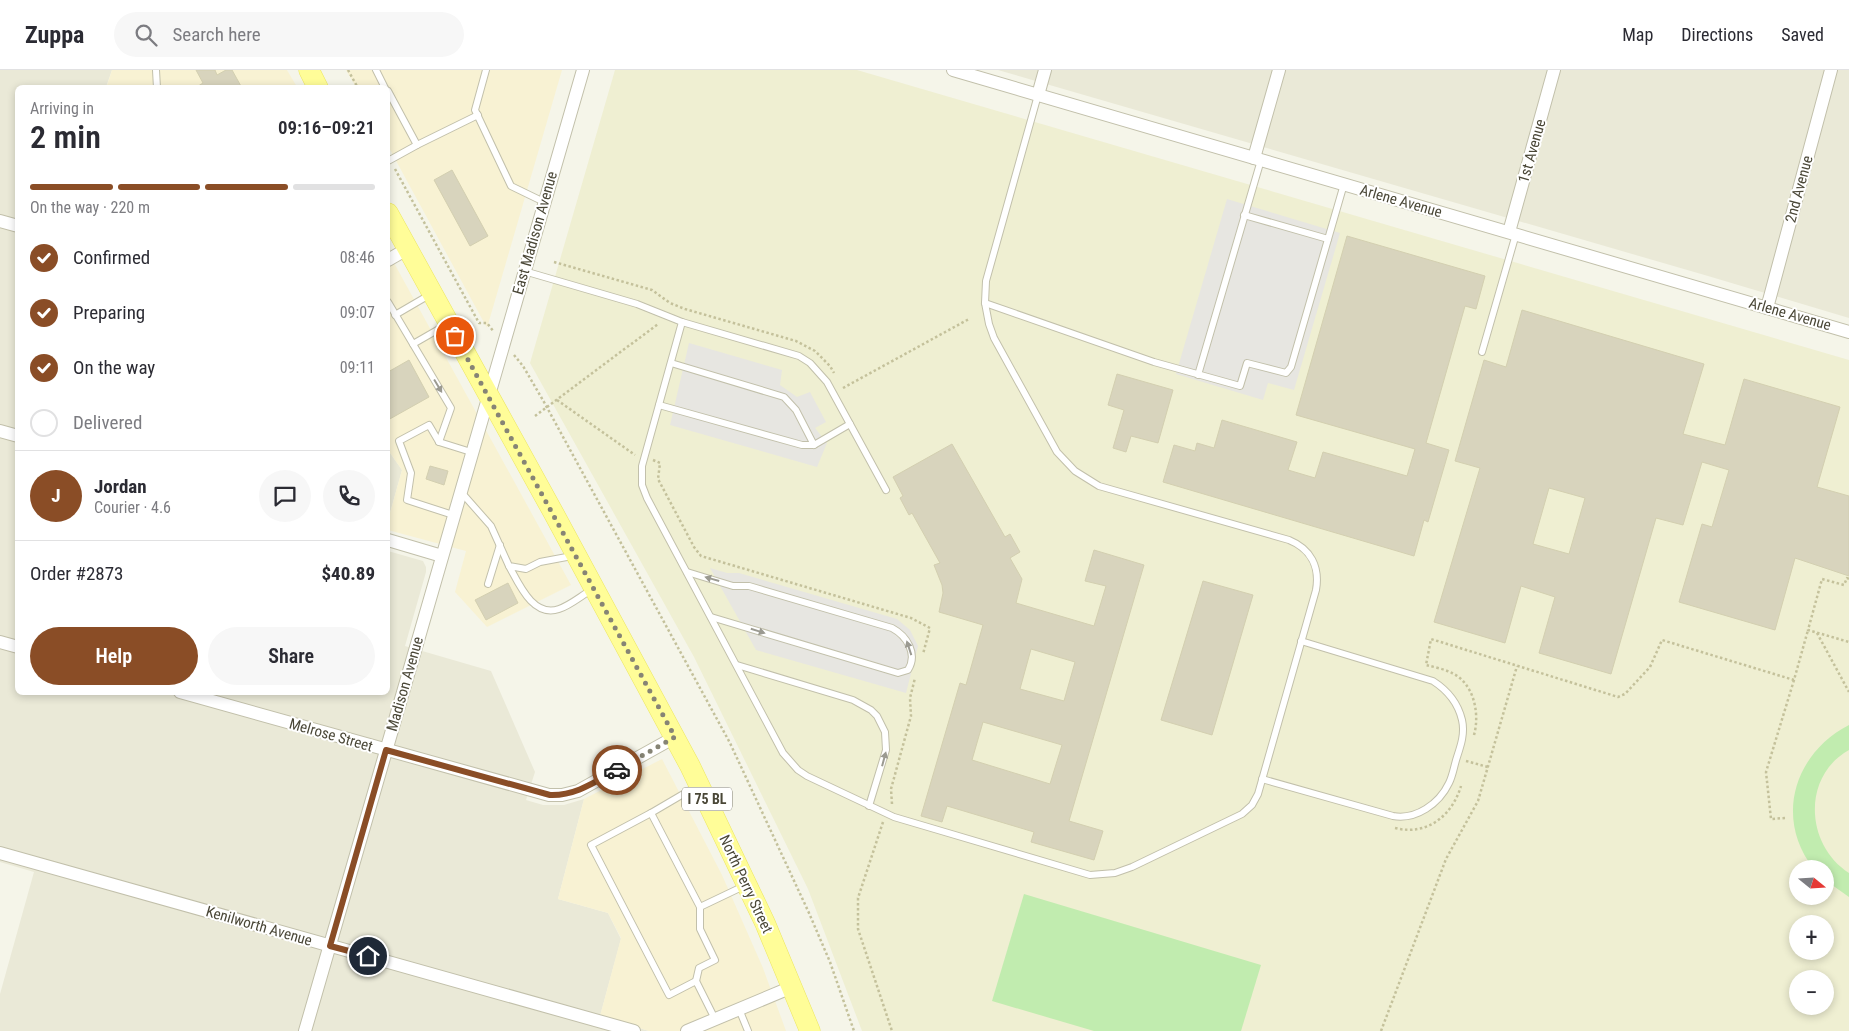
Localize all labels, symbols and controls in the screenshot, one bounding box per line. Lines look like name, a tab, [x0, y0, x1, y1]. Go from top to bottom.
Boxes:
search box	[114, 12, 464, 57]
text: Zuppa	[25, 21, 84, 49]
icon: search	[132, 21, 160, 49]
text: Search here	[172, 23, 261, 46]
text: Map	[1622, 24, 1653, 45]
text: Directions	[1681, 24, 1753, 45]
text: Saved	[1781, 24, 1824, 45]
text: Arriving in	[30, 99, 94, 118]
text: 09:16–09:21	[278, 116, 375, 139]
street label: 1st Avenue	[1514, 117, 1550, 185]
text: 2 min	[30, 118, 101, 156]
street label: 2nd Avenue	[1781, 153, 1817, 225]
street label: East Madison Avenue	[509, 169, 561, 297]
street label: Arlene Avenue	[1358, 181, 1444, 221]
text: On the way · 220 m	[30, 198, 150, 217]
icon: check	[30, 244, 58, 272]
text: Confirmed	[73, 246, 150, 269]
text: 08:46	[340, 248, 375, 267]
street label: Arlene Avenue	[1747, 294, 1833, 334]
icon: check	[30, 299, 58, 327]
text: Preparing	[73, 301, 145, 324]
text: 09:07	[340, 303, 375, 322]
pin	[434, 315, 476, 357]
icon: bag	[441, 322, 469, 350]
icon: check	[30, 354, 58, 382]
text: On the way	[73, 356, 155, 379]
text: 09:11	[340, 358, 375, 377]
one-way arrow	[433, 379, 442, 392]
text: Delivered	[73, 411, 142, 434]
button: chat	[259, 470, 311, 522]
button: phone	[323, 470, 375, 522]
text: Jordan	[94, 475, 147, 498]
text: J	[51, 484, 61, 507]
text: Courier · 4.6	[94, 498, 171, 517]
text: Order #2873	[30, 562, 123, 585]
text: $40.89	[321, 562, 375, 585]
one-way arrow	[704, 575, 719, 583]
button: Help	[30, 627, 198, 685]
button: Share	[208, 627, 375, 685]
one-way arrow	[751, 628, 766, 636]
street label: Madison Avenue	[383, 635, 427, 733]
one-way arrow	[905, 640, 913, 655]
street label: Melrose Street	[287, 714, 375, 756]
courier	[592, 745, 642, 795]
one-way arrow	[880, 752, 888, 767]
icon: car	[603, 756, 631, 784]
road number: I 75 BL	[682, 788, 732, 811]
street label: North Perry Street	[715, 832, 777, 936]
north arrow	[1789, 860, 1834, 905]
map controls	[1789, 860, 1834, 1015]
street label: Kenilworth Avenue	[204, 902, 314, 950]
button: +	[1789, 915, 1834, 960]
pin	[347, 935, 389, 977]
icon: home	[354, 942, 382, 970]
button: −	[1789, 970, 1834, 1015]

